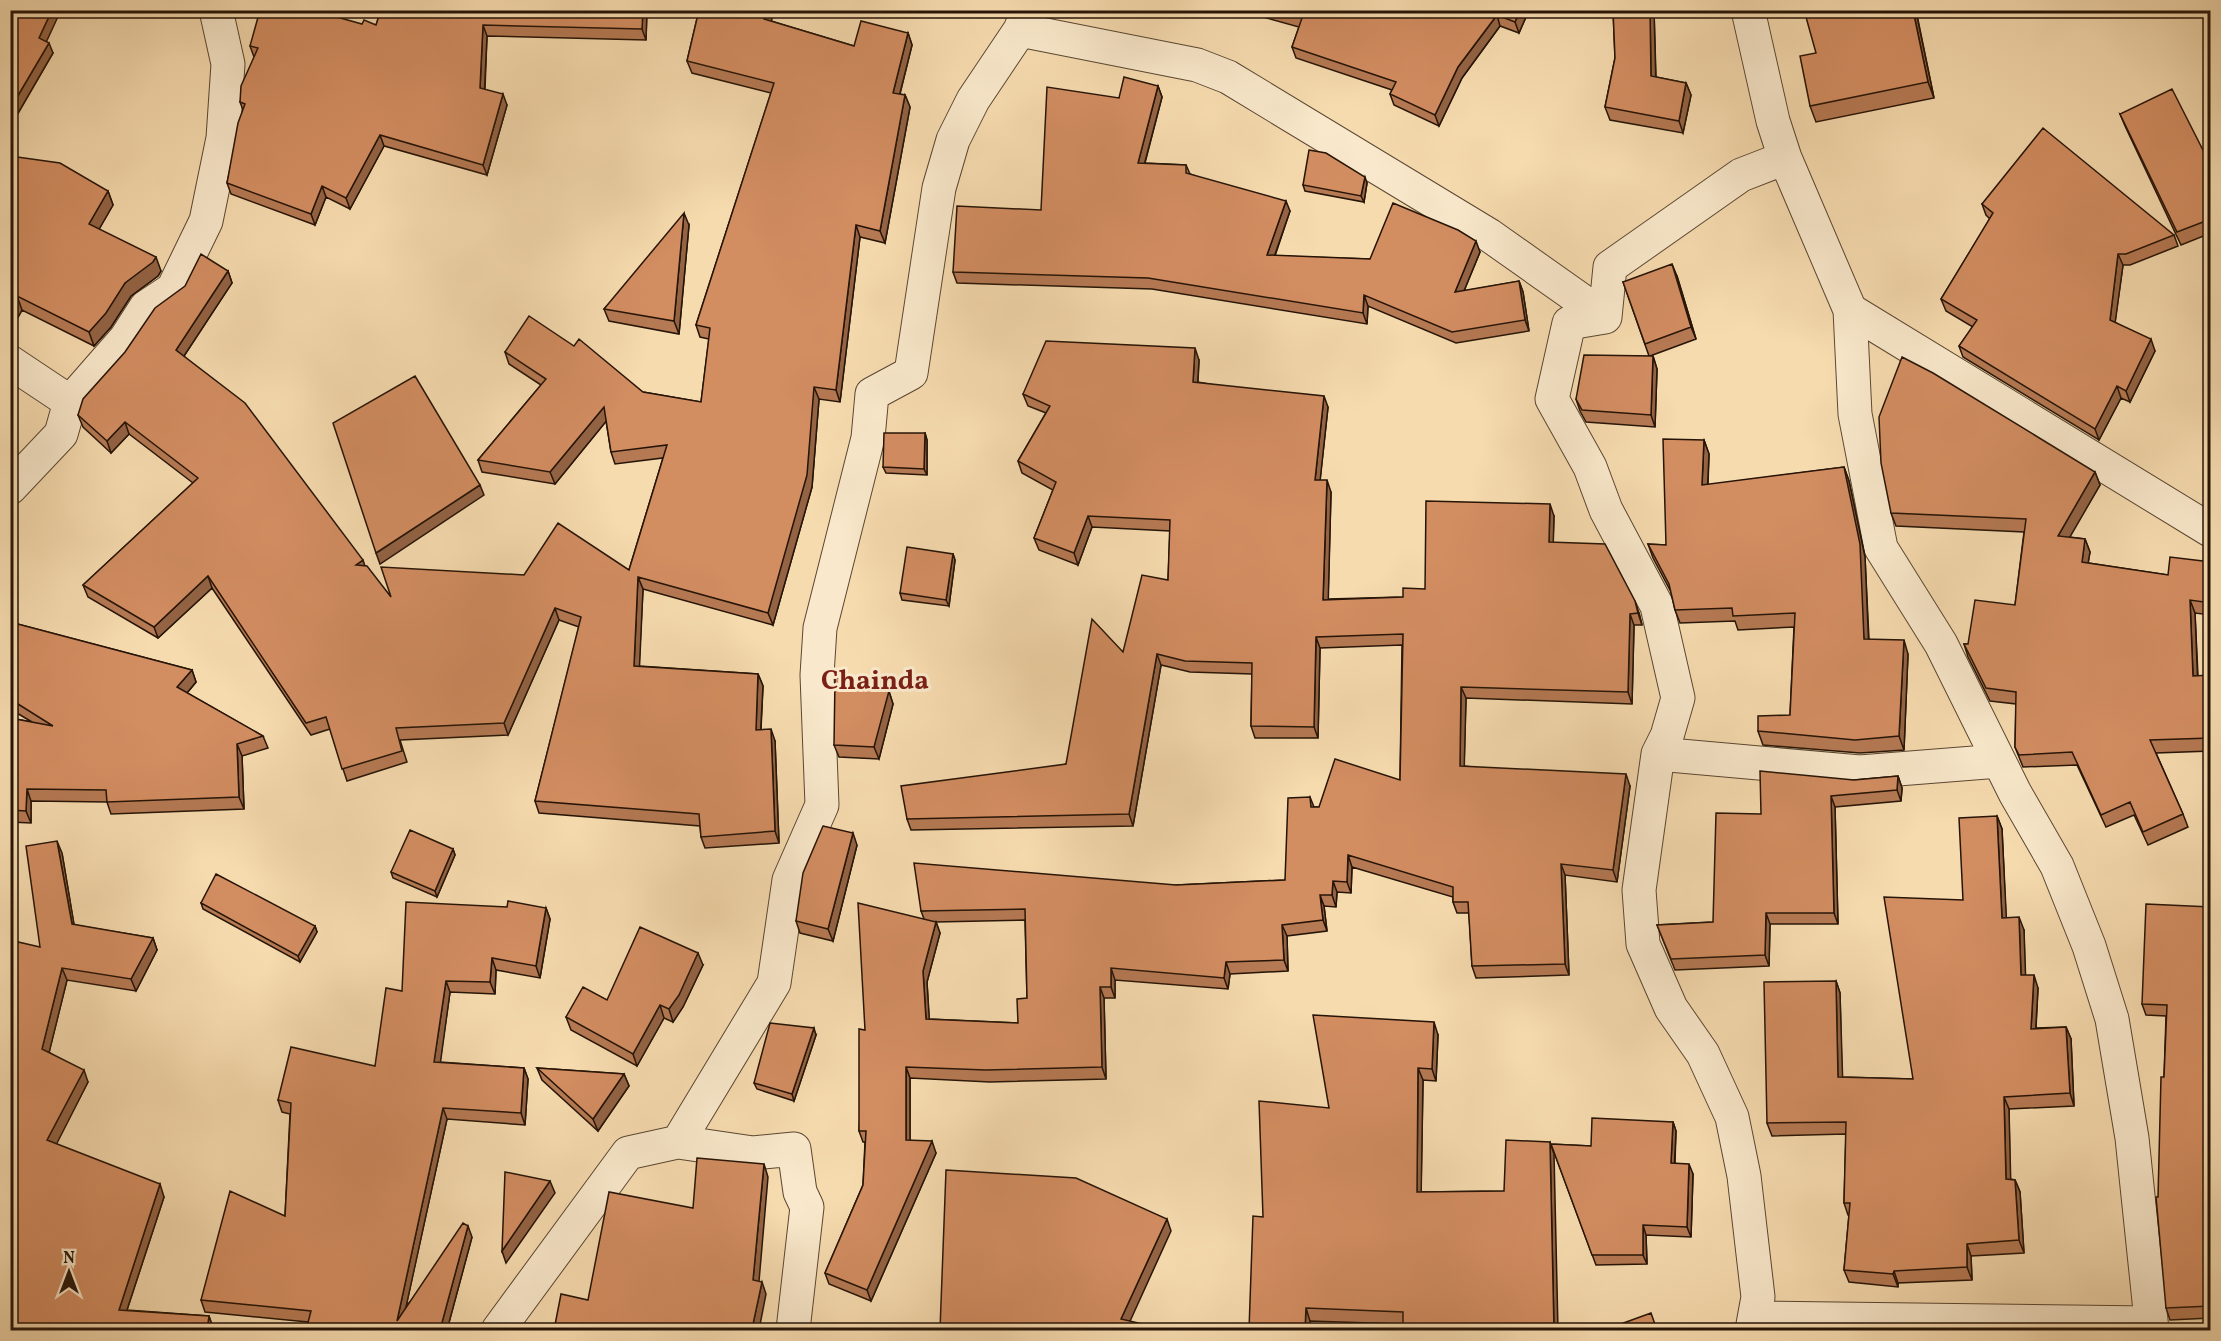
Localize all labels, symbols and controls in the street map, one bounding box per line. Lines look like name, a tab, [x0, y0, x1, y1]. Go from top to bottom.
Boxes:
district label: Chainda	[821, 663, 929, 701]
north arrow	[39, 1242, 99, 1302]
text: N	[63, 1248, 75, 1270]

